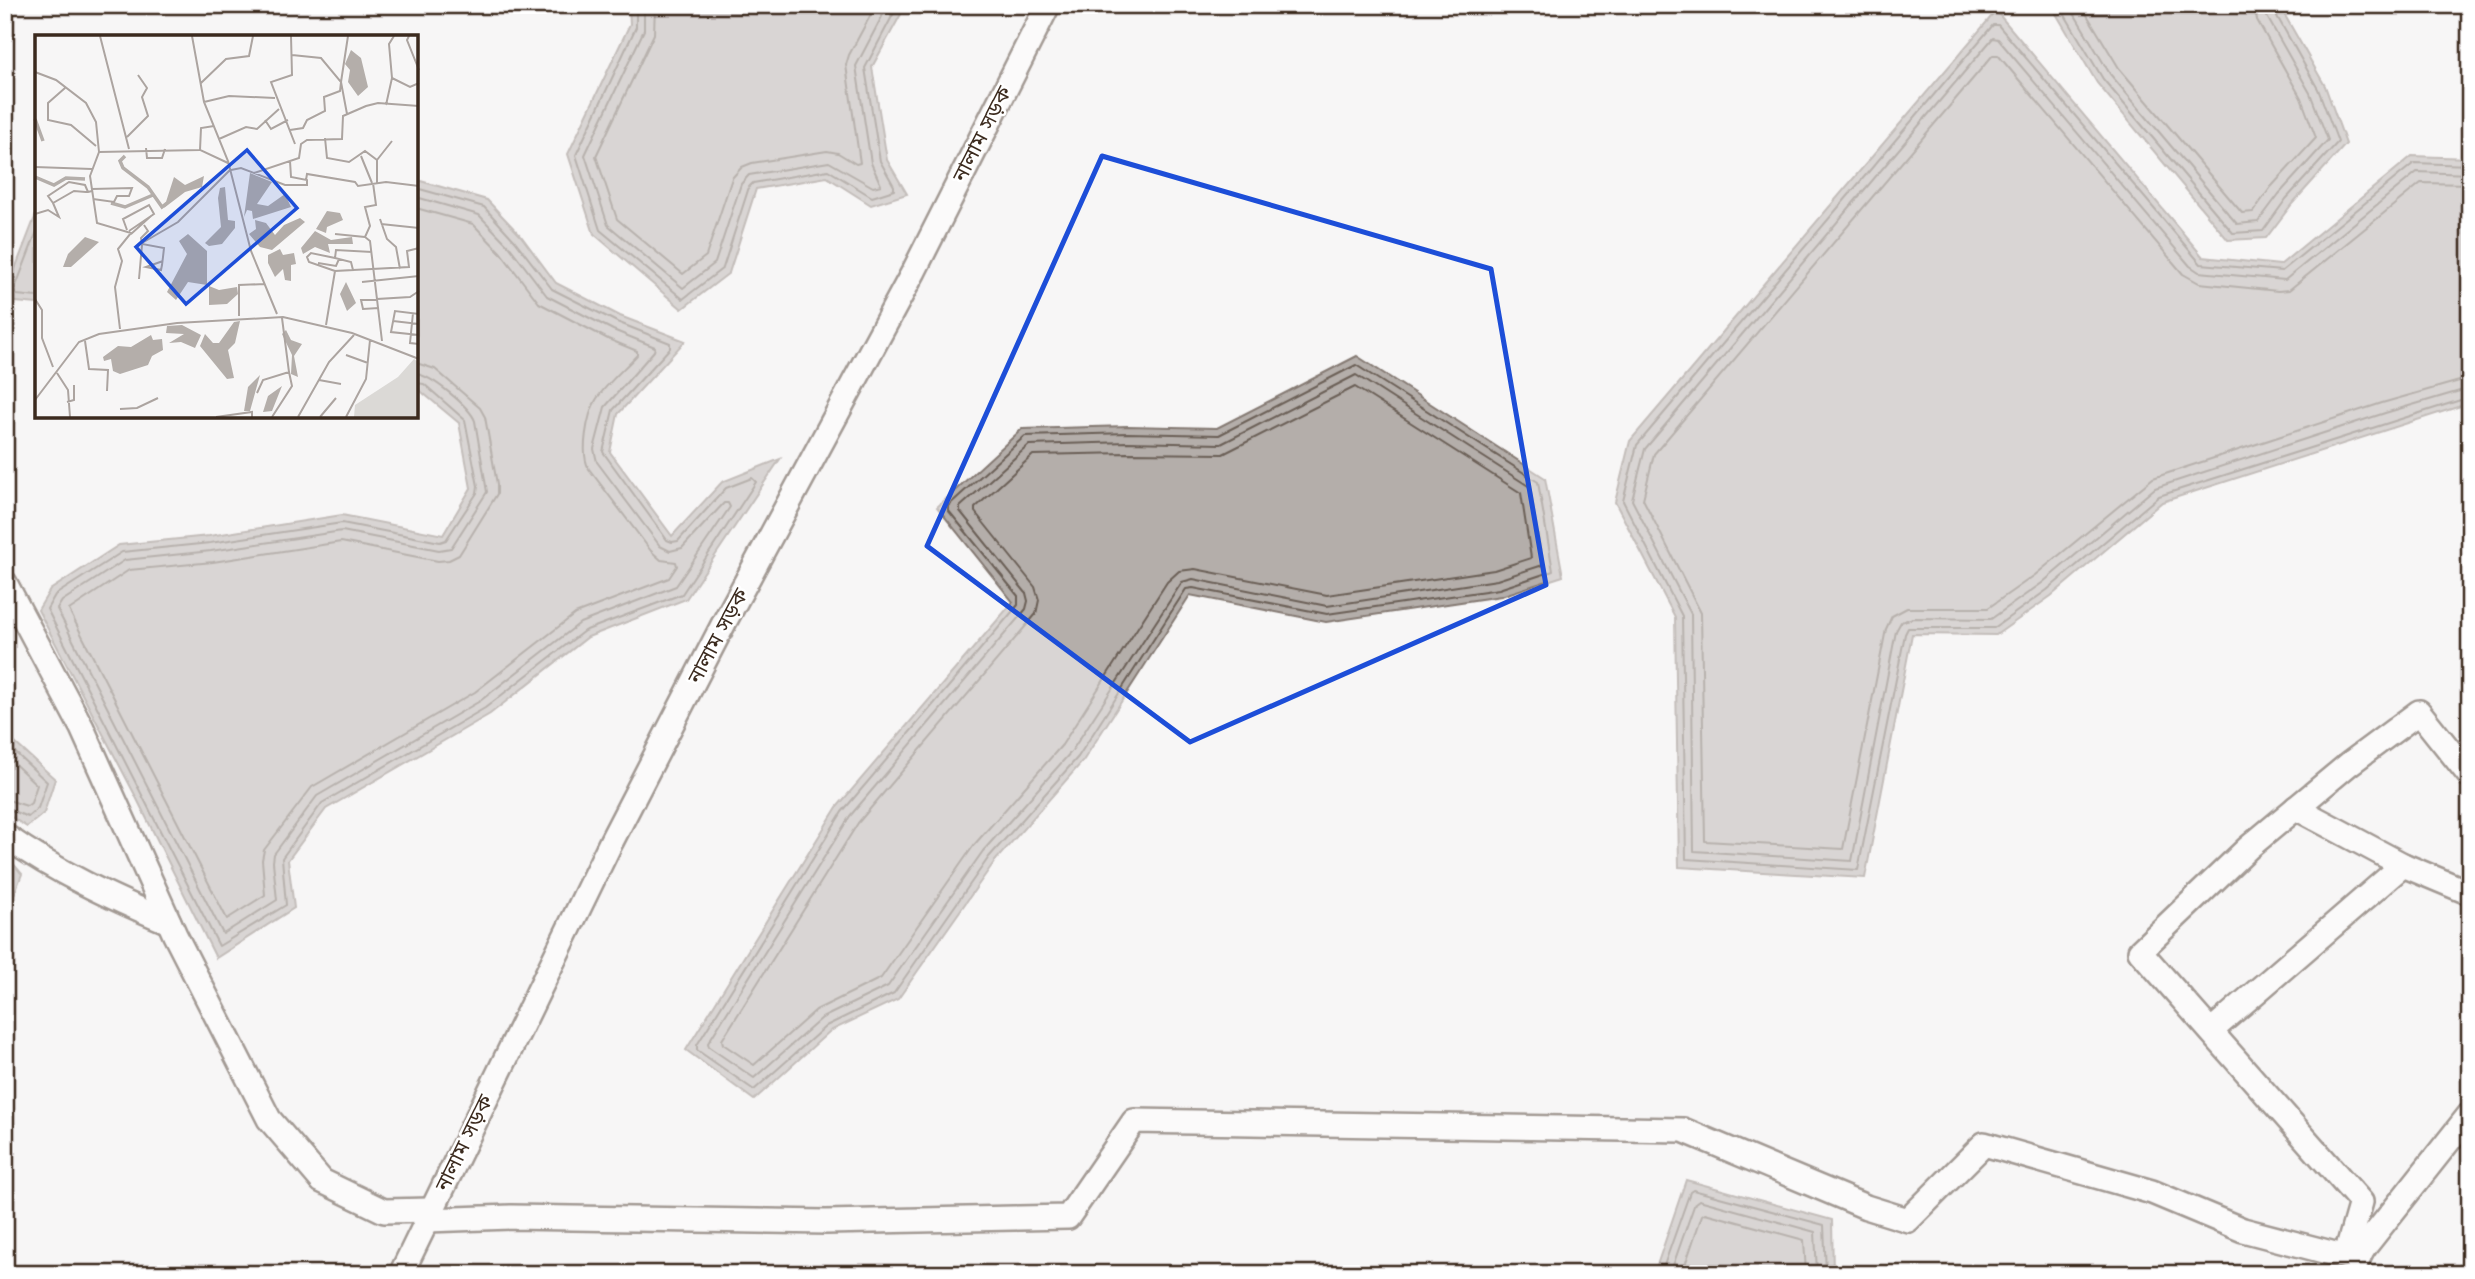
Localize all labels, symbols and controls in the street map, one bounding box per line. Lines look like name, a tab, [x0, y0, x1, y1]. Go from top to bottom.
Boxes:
inset map	[35, 35, 418, 418]
street label: নালাম সড়ক	[947, 81, 1017, 187]
street label: নালাম সড়ক	[683, 584, 754, 688]
street label: নালাম সড়ক	[430, 1090, 498, 1196]

